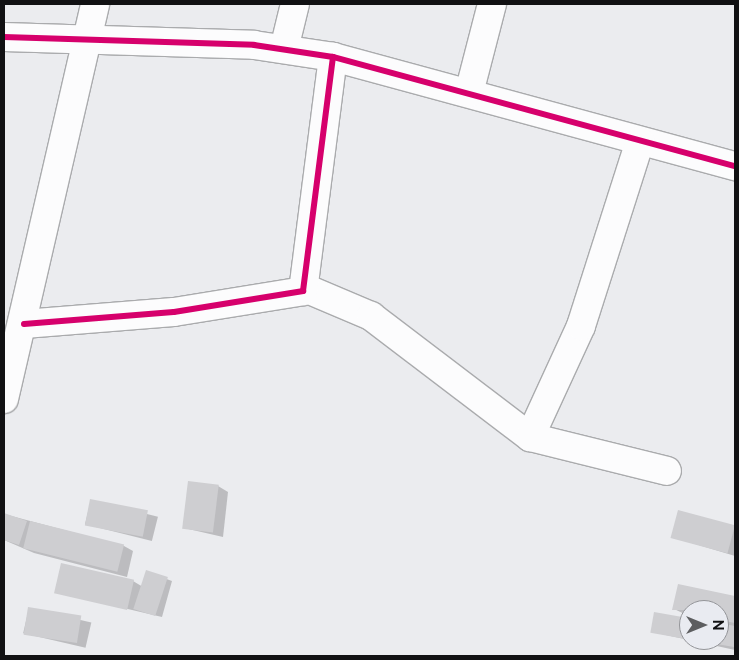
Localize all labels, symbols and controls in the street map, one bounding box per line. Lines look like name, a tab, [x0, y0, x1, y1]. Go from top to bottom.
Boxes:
north arrow	[679, 600, 729, 650]
text: N	[710, 620, 726, 630]

